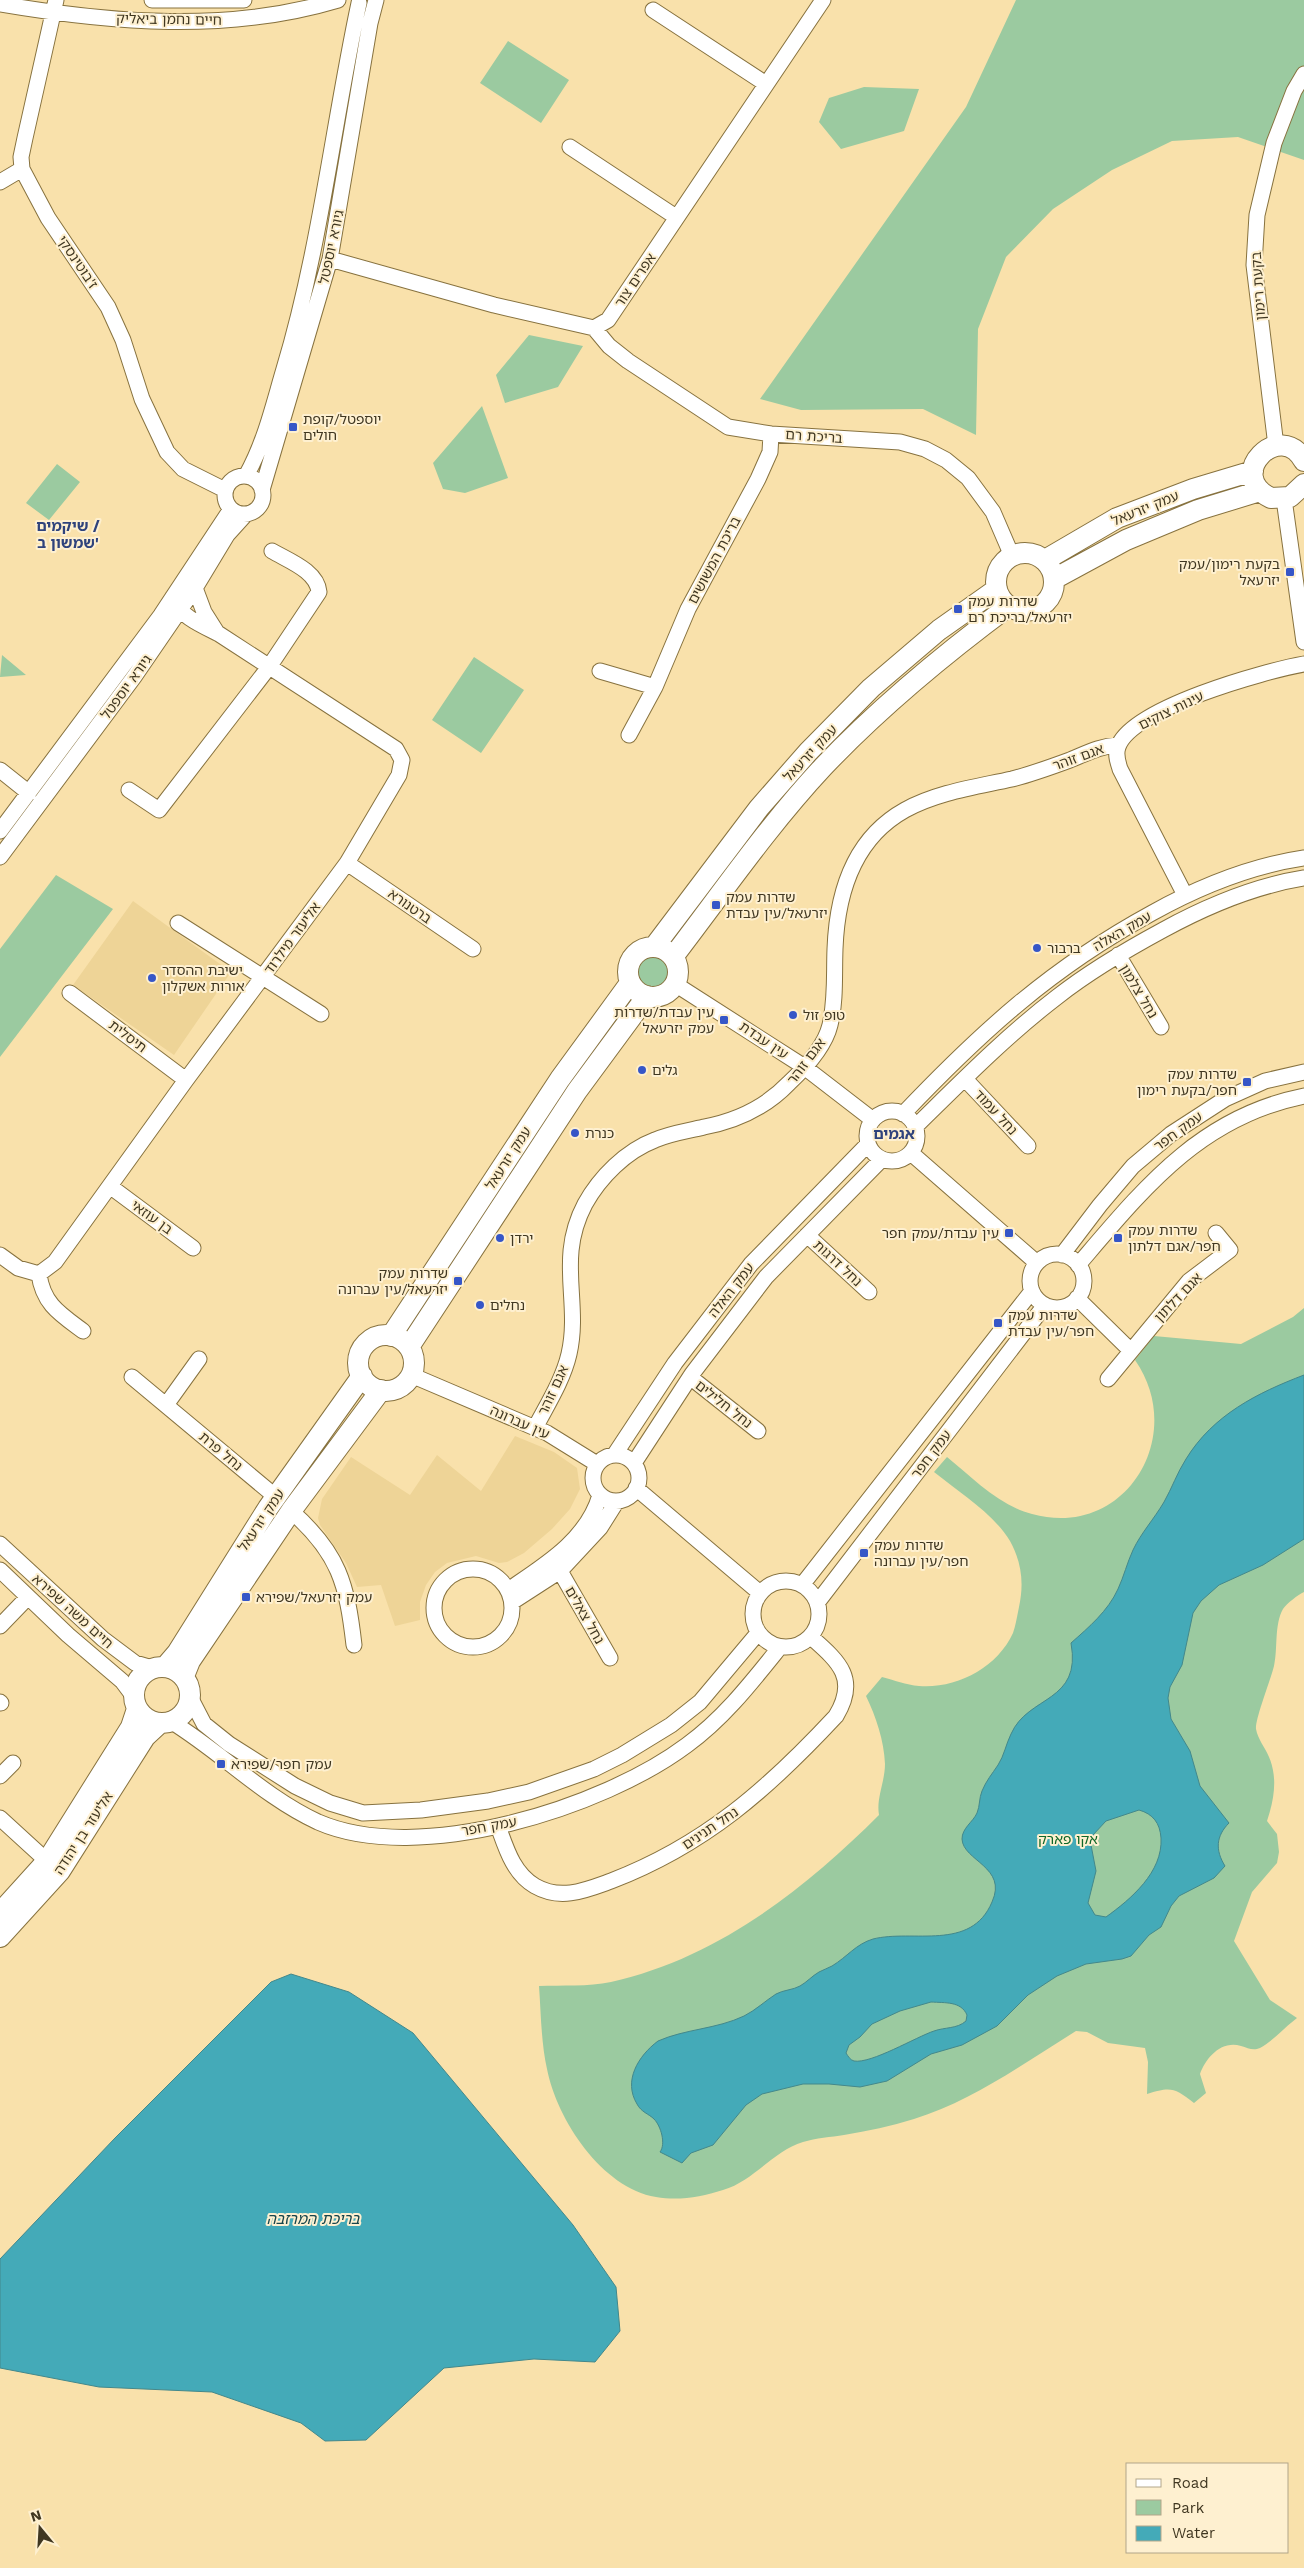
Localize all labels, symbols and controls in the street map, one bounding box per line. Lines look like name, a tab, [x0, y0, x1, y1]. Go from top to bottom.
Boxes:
street label: חיים נחמן ביאליק	[116, 10, 222, 28]
street label: גיורא יוספטל	[315, 208, 347, 286]
street label: ז'בוטינסקי	[55, 233, 102, 292]
street label: אפרים צור	[611, 250, 659, 310]
street label: בקעת רימון	[1248, 251, 1268, 321]
place label: יוספטל/קופת חולים	[303, 411, 382, 443]
marker: יוספטל/קופת חולים	[287, 421, 299, 433]
street label: בריכת רם	[785, 426, 843, 446]
street label: עמק יזרעאל	[1109, 487, 1181, 529]
street label: בריכת המשושים	[684, 514, 744, 606]
district label: שיקמים / שמשון ב'	[36, 517, 100, 552]
place label: בקעת רימון/עמק יזרעאל	[1179, 556, 1280, 588]
marker: בקעת רימון/עמק יזרעאל	[1284, 566, 1296, 578]
place label: שדרות עמק יזרעאל/בריכת רם	[968, 593, 1072, 625]
marker: שדרות עמק יזרעאל/בריכת רם	[952, 603, 964, 615]
street label: גיורא יוספטל	[97, 652, 155, 722]
street label: עינות צוקים	[1136, 687, 1206, 733]
street label: עמק יזרעאל	[780, 721, 840, 785]
street label: אגם זוהר	[1050, 740, 1106, 774]
street label: ברטנורא	[385, 885, 435, 927]
place label: שדרות עמק יזרעאל/עין עבדת	[726, 889, 828, 921]
street label: אליעזר מילרוד	[261, 899, 324, 977]
marker: שדרות עמק יזרעאל/עין עבדת	[710, 899, 722, 911]
street label: עמק האלה	[1090, 908, 1154, 954]
place label: ברבור	[1047, 940, 1081, 956]
marker: ברבור	[1031, 942, 1043, 954]
street label: נחל צלמון	[1117, 961, 1161, 1021]
place label: ישיבת ההסדר אורות אשקלון	[162, 962, 245, 994]
marker: ישיבת ההסדר אורות אשקלון	[146, 972, 158, 984]
place label: עין עבדת/שדרות עמק יזרעאל	[614, 1004, 714, 1036]
place label: טופ זול	[803, 1007, 845, 1023]
marker: טופ זול	[787, 1009, 799, 1021]
marker: עין עבדת/שדרות עמק יזרעאל	[718, 1014, 730, 1026]
street label: תיסלית	[106, 1017, 150, 1055]
street label: עין עבדת	[737, 1018, 791, 1062]
street label: אגם זוהר	[784, 1035, 829, 1087]
place label: גלים	[652, 1062, 678, 1078]
marker: גלים	[636, 1064, 648, 1076]
place label: שדרות עמק חפר/בקעת רימון	[1137, 1066, 1237, 1098]
marker: שדרות עמק חפר/בקעת רימון	[1241, 1076, 1253, 1088]
street label: נחל עמוד	[971, 1086, 1021, 1138]
street label: עמק חפר	[1151, 1108, 1205, 1154]
street label: עמק יזרעאל	[482, 1124, 534, 1192]
place label: כנרת	[585, 1125, 614, 1141]
district label: אגמים	[873, 1125, 915, 1143]
marker: כנרת	[569, 1127, 581, 1139]
street label: בן עוזאי	[128, 1197, 176, 1237]
place label: שדרות עמק חפר/אגם דלתון	[1128, 1222, 1221, 1254]
place label: עין עבדת/עמק חפר	[882, 1225, 999, 1241]
marker: עין עבדת/עמק חפר	[1003, 1227, 1015, 1239]
place label: ירדן	[510, 1230, 533, 1246]
marker: ירדן	[494, 1232, 506, 1244]
marker: שדרות עמק חפר/אגם דלתון	[1112, 1232, 1124, 1244]
street label: נחל דרגות	[811, 1237, 865, 1289]
street label: עמק האלה	[705, 1260, 757, 1320]
place label: שדרות עמק יזרעאל/עין עברונה	[338, 1265, 448, 1297]
street label: אגם דלתון	[1151, 1269, 1205, 1325]
marker: שדרות עמק יזרעאל/עין עברונה	[452, 1275, 464, 1287]
place label: נחלים	[490, 1297, 525, 1313]
marker: נחלים	[474, 1299, 486, 1311]
place label: שדרות עמק חפר/עין עבדת	[1008, 1307, 1094, 1339]
marker: שדרות עמק חפר/עין עבדת	[992, 1317, 1004, 1329]
street label: אגם זוהר	[534, 1362, 572, 1418]
street label: נחל חלילים	[692, 1377, 756, 1431]
street label: עין עברונה	[488, 1402, 552, 1442]
street label: עמק חפר	[908, 1427, 954, 1481]
street label: נחל פרת	[196, 1428, 246, 1474]
street label: עמק יזרעאל	[234, 1486, 288, 1554]
place label: שדרות עמק חפר/עין עברונה	[874, 1537, 969, 1569]
marker: שדרות עמק חפר/עין עברונה	[858, 1547, 870, 1559]
street label: חיים משה שפירא	[29, 1571, 117, 1651]
street label: נחל צאלים	[562, 1583, 608, 1647]
place label: עמק יזרעאל/שפירא	[256, 1589, 372, 1605]
marker: עמק יזרעאל/שפירא	[240, 1591, 252, 1603]
place label: עמק חפר/שפירא	[231, 1756, 332, 1772]
marker: עמק חפר/שפירא	[215, 1758, 227, 1770]
street label: אליעזר בן יהודה	[50, 1788, 116, 1877]
street label: נחל תנינים	[679, 1804, 741, 1852]
street label: עמק חפר	[460, 1813, 518, 1839]
park label: אקו פארק	[1038, 1831, 1098, 1847]
water label: בריכת המרזבה	[266, 2210, 360, 2228]
legend	[1126, 2463, 1289, 2553]
text: Road	[1172, 2474, 1209, 2492]
text: Park	[1172, 2499, 1205, 2517]
north arrow	[15, 2503, 65, 2553]
text: N	[29, 2506, 43, 2525]
text: Water	[1172, 2524, 1215, 2542]

